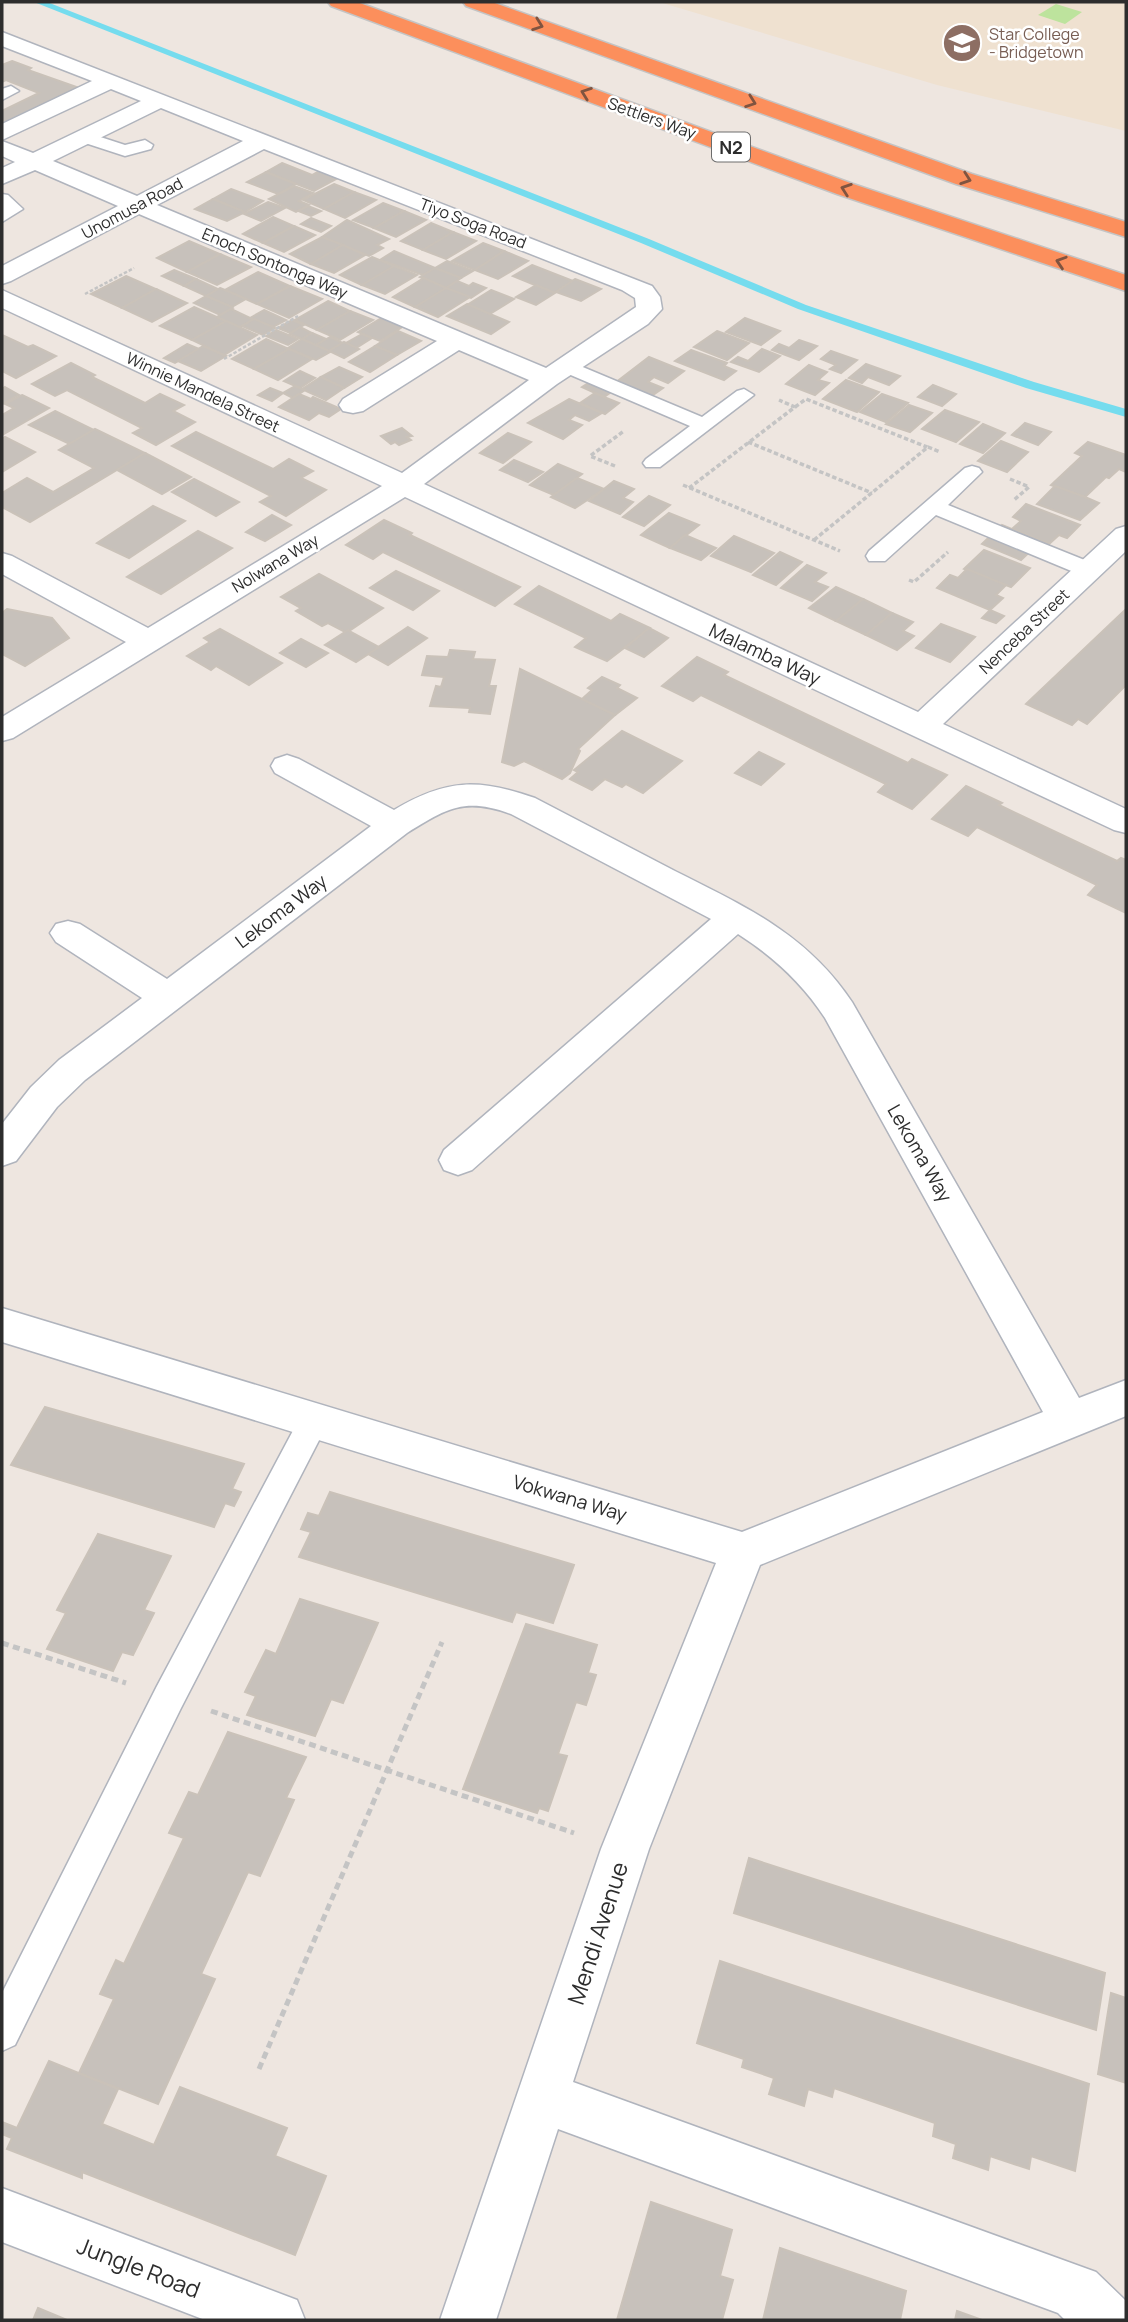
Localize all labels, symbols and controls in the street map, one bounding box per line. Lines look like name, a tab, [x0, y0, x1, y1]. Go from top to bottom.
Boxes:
one-way arrow	[531, 17, 543, 31]
school or university icon: Star College - Bridgetown	[941, 22, 983, 64]
place label: Star College - Bridgetown	[989, 23, 1084, 63]
one-way arrow	[581, 88, 593, 102]
street label: Settlers Way	[605, 92, 700, 144]
one-way arrow	[745, 94, 757, 108]
road number: N2	[712, 132, 750, 162]
one-way arrow	[959, 171, 971, 185]
street label: Unomusa Road	[78, 172, 186, 244]
one-way arrow	[840, 183, 852, 197]
street label: Tiyo Soga Road	[416, 193, 530, 253]
street label: Enoch Sontonga Way	[199, 222, 352, 304]
one-way arrow	[1056, 256, 1068, 270]
street label: Winnie Mandela Street	[123, 347, 283, 437]
street label: Nolwana Way	[228, 528, 323, 598]
street label: Nenceba Street	[974, 583, 1074, 679]
street label: Malamba Way	[705, 617, 825, 691]
street label: Lekoma Way	[230, 868, 332, 954]
street label: Lekoma Way	[882, 1099, 958, 1207]
street label: Vokwana Way	[510, 1468, 630, 1528]
street label: Mendi Avenue	[559, 1858, 635, 2008]
street label: Jungle Road	[73, 2229, 205, 2305]

